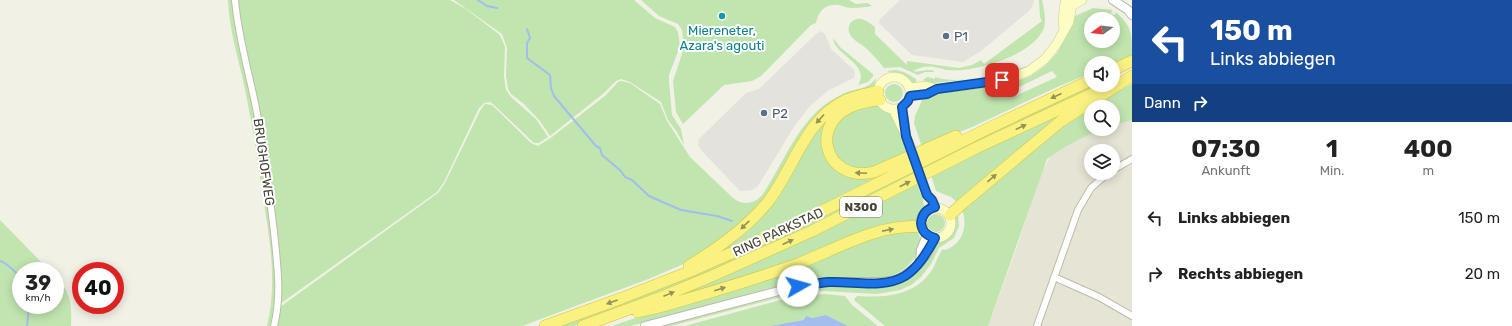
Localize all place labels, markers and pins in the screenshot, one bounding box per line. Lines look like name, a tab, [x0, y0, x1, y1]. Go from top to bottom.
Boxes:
marker: Miereneter, Azara's agouti	[717, 11, 727, 21]
place label: Miereneter, Azara's agouti	[679, 23, 765, 54]
place label: P1	[954, 29, 968, 44]
marker: P1	[941, 31, 951, 41]
pin	[985, 63, 1019, 97]
place label: P2	[772, 106, 788, 121]
marker: P2	[759, 108, 769, 118]

